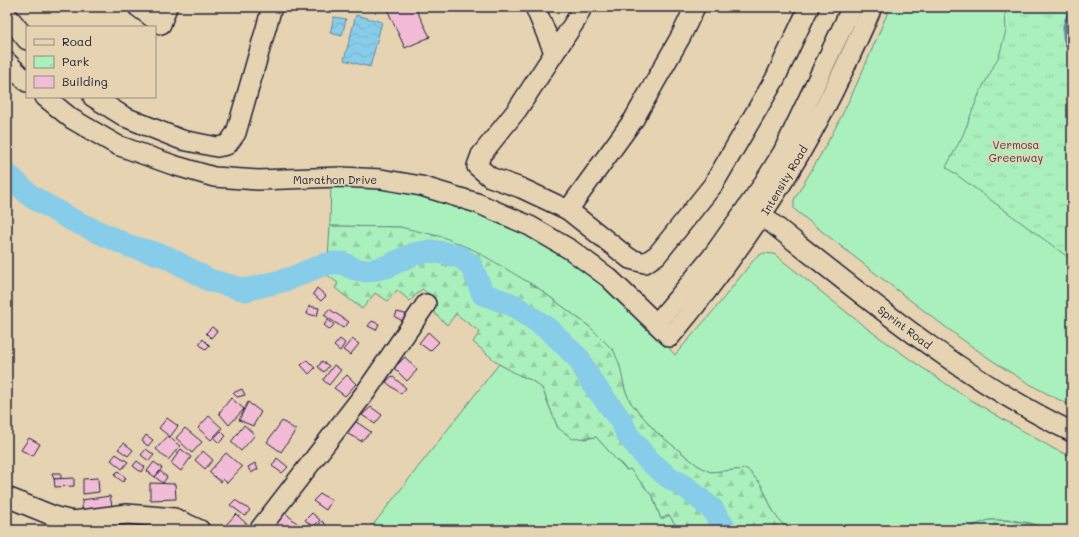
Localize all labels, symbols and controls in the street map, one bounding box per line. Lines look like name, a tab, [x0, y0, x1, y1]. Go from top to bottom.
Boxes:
legend	[26, 26, 156, 98]
text: Road	[62, 33, 92, 49]
text: Park	[62, 53, 89, 69]
text: Building	[62, 73, 108, 89]
park label: Vermosa Greenway	[989, 137, 1044, 165]
street label: Intensity Road	[757, 142, 811, 218]
street label: Marathon Drive	[293, 172, 377, 187]
street label: Sprint Road	[875, 302, 935, 352]

